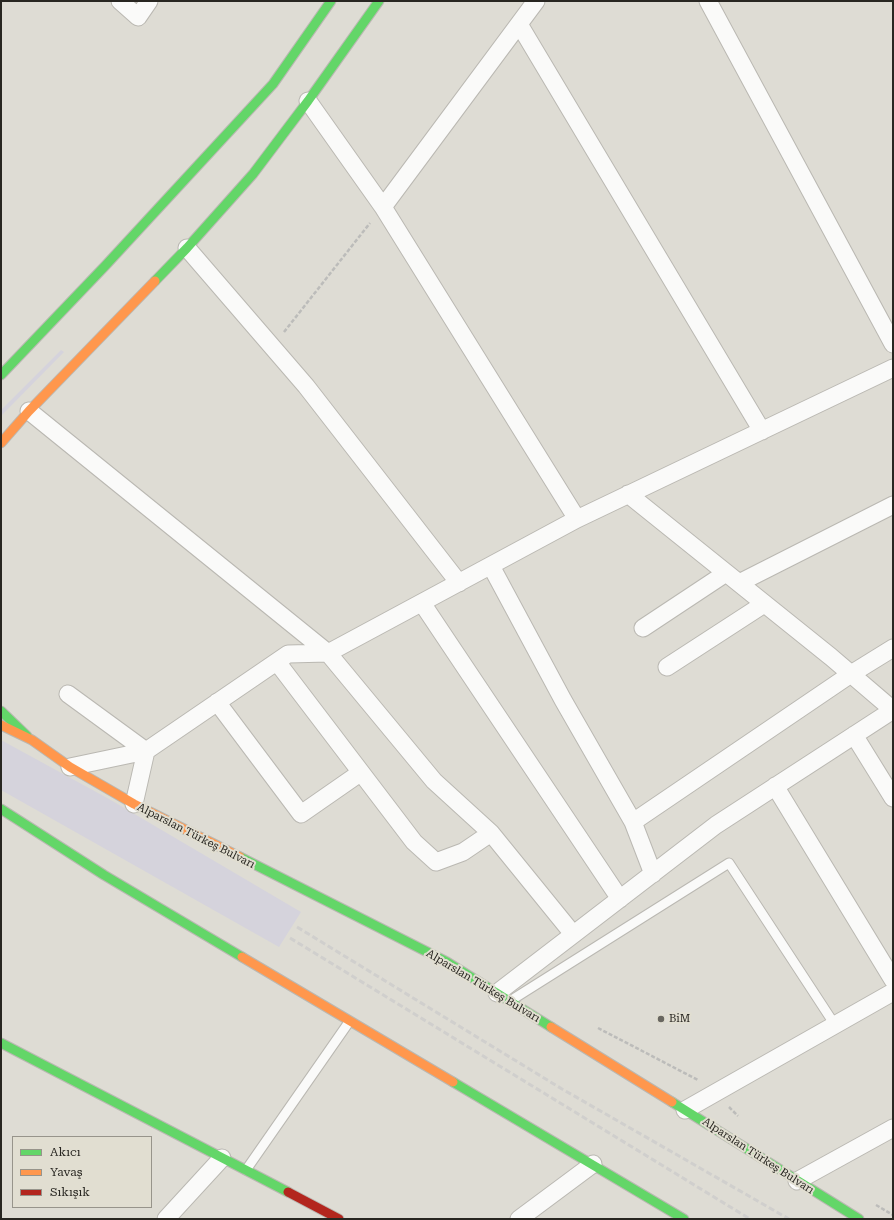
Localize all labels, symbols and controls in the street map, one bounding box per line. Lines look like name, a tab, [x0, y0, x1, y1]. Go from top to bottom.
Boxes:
street label: Alparslan Türkeş Bulvarı	[135, 801, 257, 871]
street label: Alparslan Türkeş Bulvarı	[424, 947, 542, 1025]
place label: BiM	[669, 1012, 690, 1026]
marker: BiM	[656, 1014, 666, 1024]
street label: Alparslan Türkeş Bulvarı	[700, 1115, 816, 1197]
legend	[12, 1136, 152, 1208]
text: Akıcı	[50, 1145, 81, 1159]
text: Yavaş	[50, 1165, 82, 1179]
text: Sıkışık	[50, 1185, 90, 1199]

